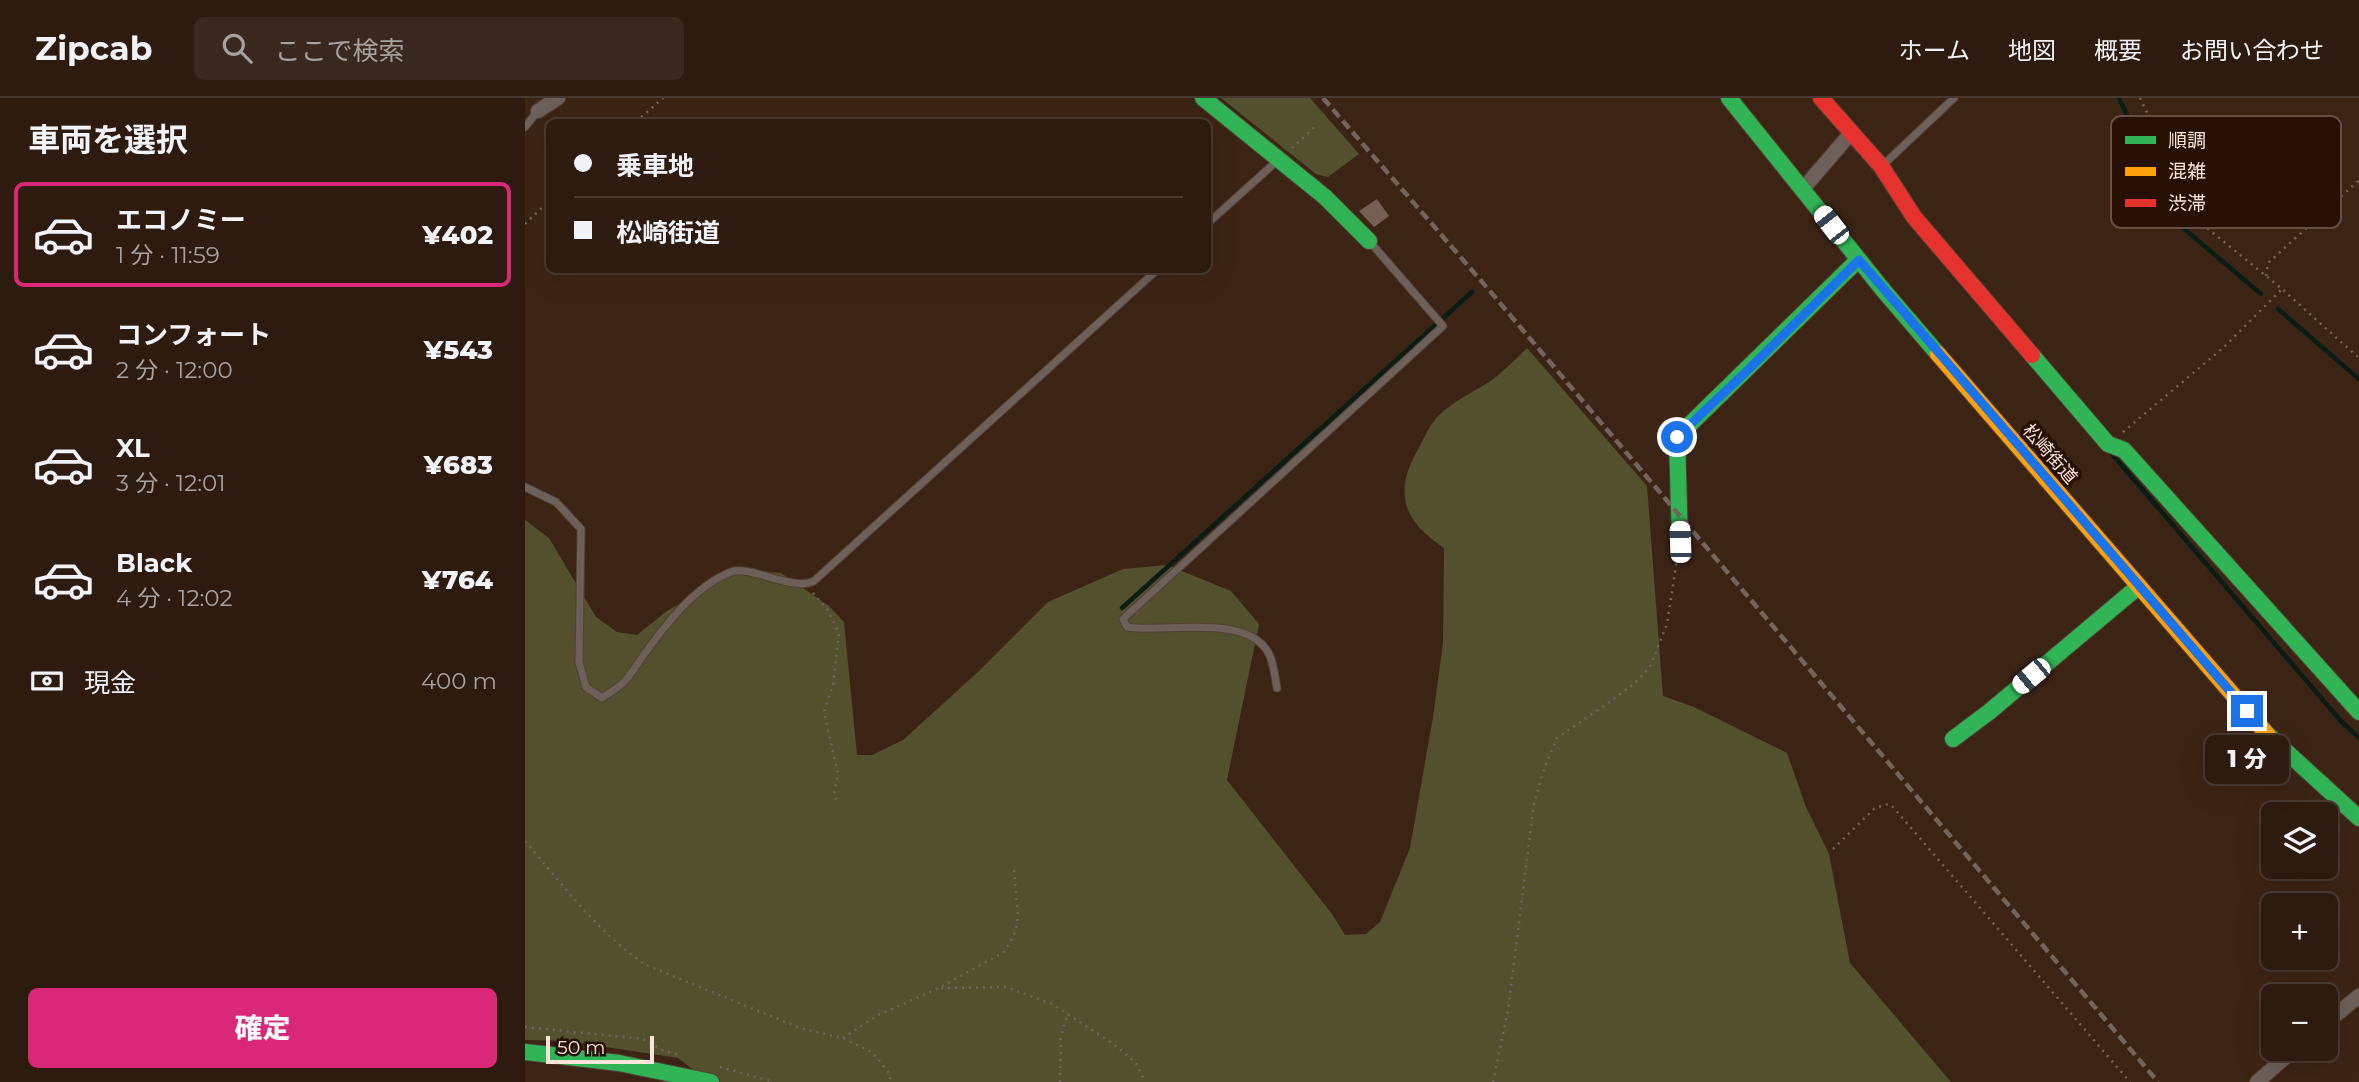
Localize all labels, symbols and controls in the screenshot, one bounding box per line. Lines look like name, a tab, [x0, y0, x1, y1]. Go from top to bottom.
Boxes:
search box	[194, 17, 684, 80]
text: Zipcab	[35, 28, 152, 68]
icon: search	[218, 29, 256, 67]
text: ここで検索	[274, 35, 405, 67]
text: ホーム	[1899, 36, 1970, 65]
text: 地図	[2008, 36, 2056, 65]
text: 概要	[2094, 36, 2142, 65]
text: お問い合わせ	[2180, 36, 2324, 65]
legend	[2111, 116, 2341, 228]
text: 車両を選択	[28, 120, 188, 159]
text: 順調	[2168, 129, 2206, 152]
text: 乗車地	[616, 150, 694, 182]
text: 混雑	[2168, 160, 2206, 183]
text: 渋滞	[2168, 192, 2206, 215]
car	[1810, 202, 1853, 248]
icon: car	[32, 203, 95, 266]
text: エコノミー	[116, 204, 246, 236]
text: 松崎街道	[616, 217, 720, 249]
text: ¥402	[422, 219, 493, 251]
text: 1 分 · 11:59	[116, 241, 220, 269]
icon: car	[32, 318, 95, 381]
text: コンフォート	[116, 319, 271, 351]
text: ¥543	[424, 334, 493, 366]
text: 2 分 · 12:00	[116, 356, 233, 384]
street label: 松崎街道	[2018, 420, 2082, 488]
route start	[1661, 421, 1693, 453]
text: XL	[116, 432, 150, 464]
icon: car	[32, 433, 95, 496]
text: ¥683	[424, 449, 493, 481]
text: 3 分 · 12:01	[116, 469, 226, 497]
car	[1669, 521, 1692, 563]
text: Black	[116, 547, 192, 579]
icon: car	[32, 548, 95, 611]
text: ¥764	[422, 564, 493, 596]
text: 4 分 · 12:02	[116, 584, 233, 612]
car	[2009, 654, 2054, 698]
icon: cash	[28, 662, 66, 700]
text: 現金	[84, 667, 136, 699]
text: 400 m	[421, 667, 497, 695]
route end	[2231, 695, 2263, 727]
callout: 1 分	[2205, 736, 2289, 784]
text: 1 分	[2227, 745, 2267, 773]
map controls	[2261, 802, 2338, 1061]
button: layers	[2261, 802, 2338, 879]
button: +	[2261, 893, 2338, 970]
button: −	[2261, 984, 2338, 1061]
button: 確定	[28, 988, 497, 1068]
scale bar	[546, 1033, 655, 1065]
text: 50 m	[557, 1036, 605, 1059]

